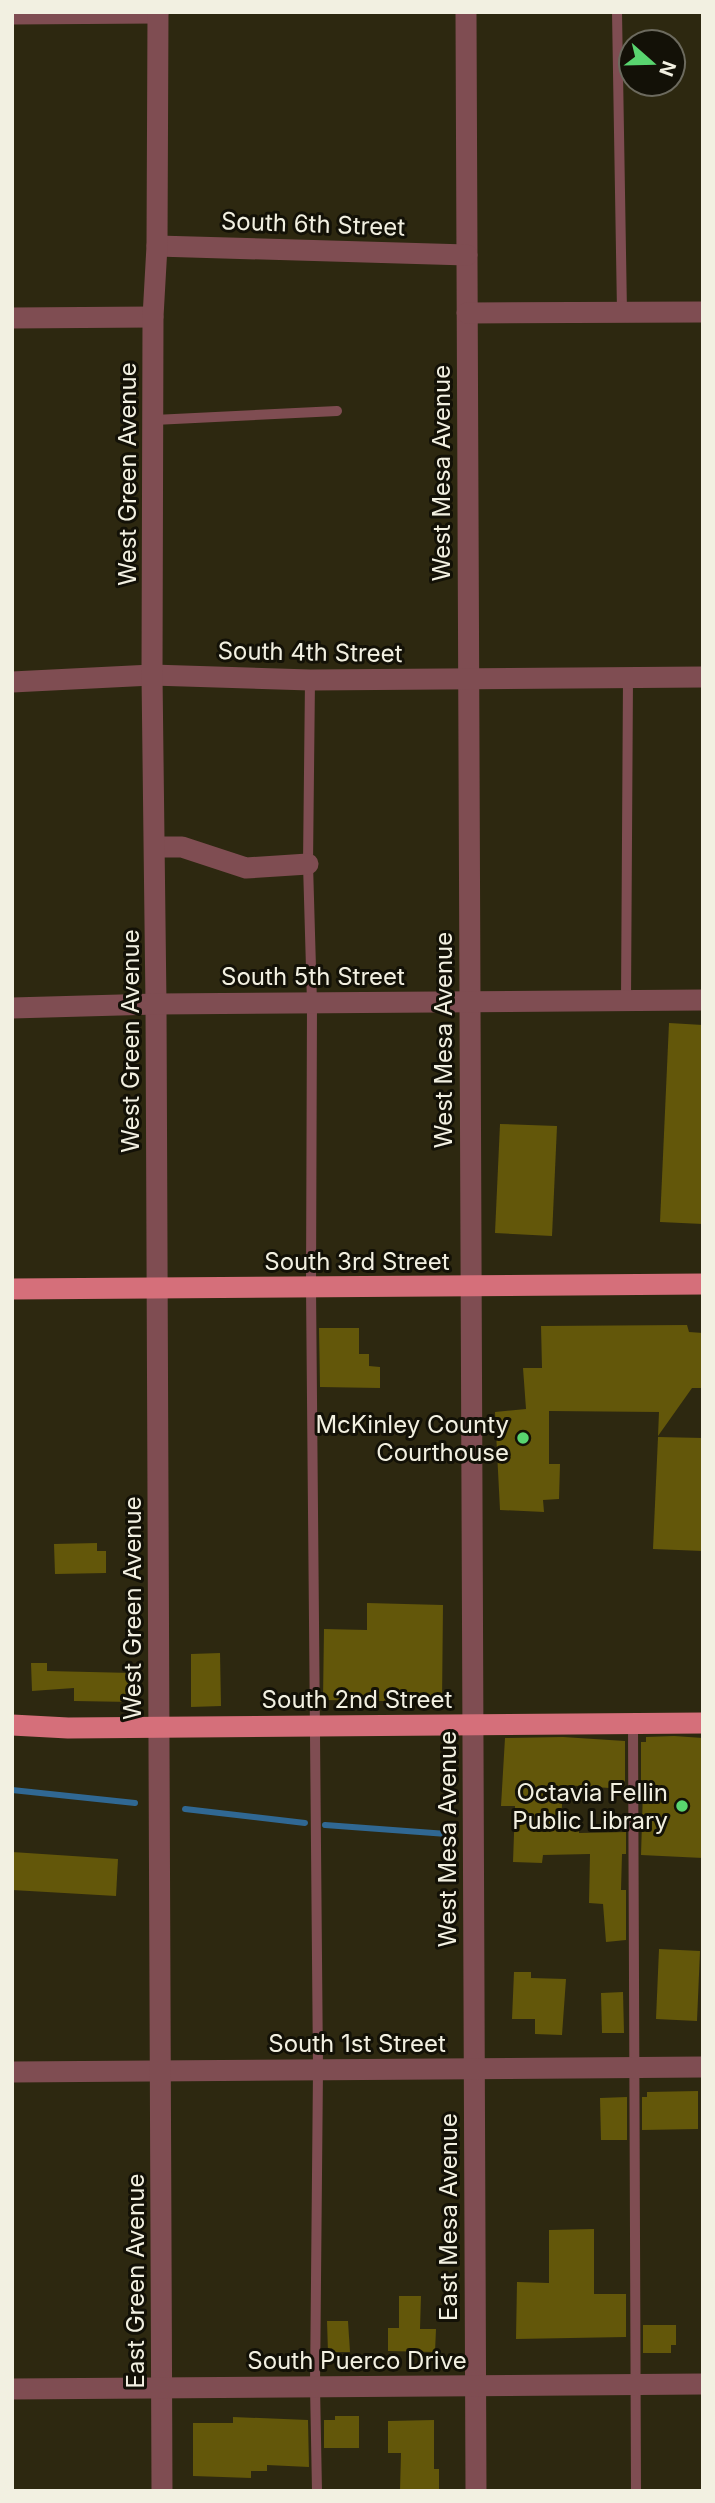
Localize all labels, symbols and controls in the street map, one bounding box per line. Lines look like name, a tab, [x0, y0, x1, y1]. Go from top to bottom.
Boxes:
north arrow	[617, 28, 687, 98]
text: N	[654, 58, 681, 79]
street label: South 6th Street	[220, 206, 406, 242]
street label: West Green Avenue	[113, 362, 142, 586]
street label: West Mesa Avenue	[427, 365, 456, 581]
street label: South 4th Street	[217, 636, 403, 668]
street label: West Green Avenue	[116, 929, 145, 1153]
street label: West Mesa Avenue	[429, 932, 458, 1148]
street label: South 5th Street	[221, 962, 405, 991]
street label: South 3rd Street	[264, 1247, 450, 1276]
place label: McKinley County Courthouse	[315, 1410, 509, 1467]
marker: McKinley County Courthouse	[515, 1430, 531, 1446]
street label: West Green Avenue	[118, 1496, 147, 1720]
street label: South 2nd Street	[262, 1685, 453, 1714]
street label: West Mesa Avenue	[433, 1731, 462, 1947]
place label: Octavia Fellin Public Library	[512, 1778, 668, 1835]
marker: Octavia Fellin Public Library	[674, 1798, 690, 1814]
street label: South 1st Street	[268, 2029, 446, 2058]
street label: East Mesa Avenue	[434, 2113, 463, 2321]
street label: East Green Avenue	[121, 2174, 150, 2388]
street label: South Puerco Drive	[247, 2346, 467, 2375]

